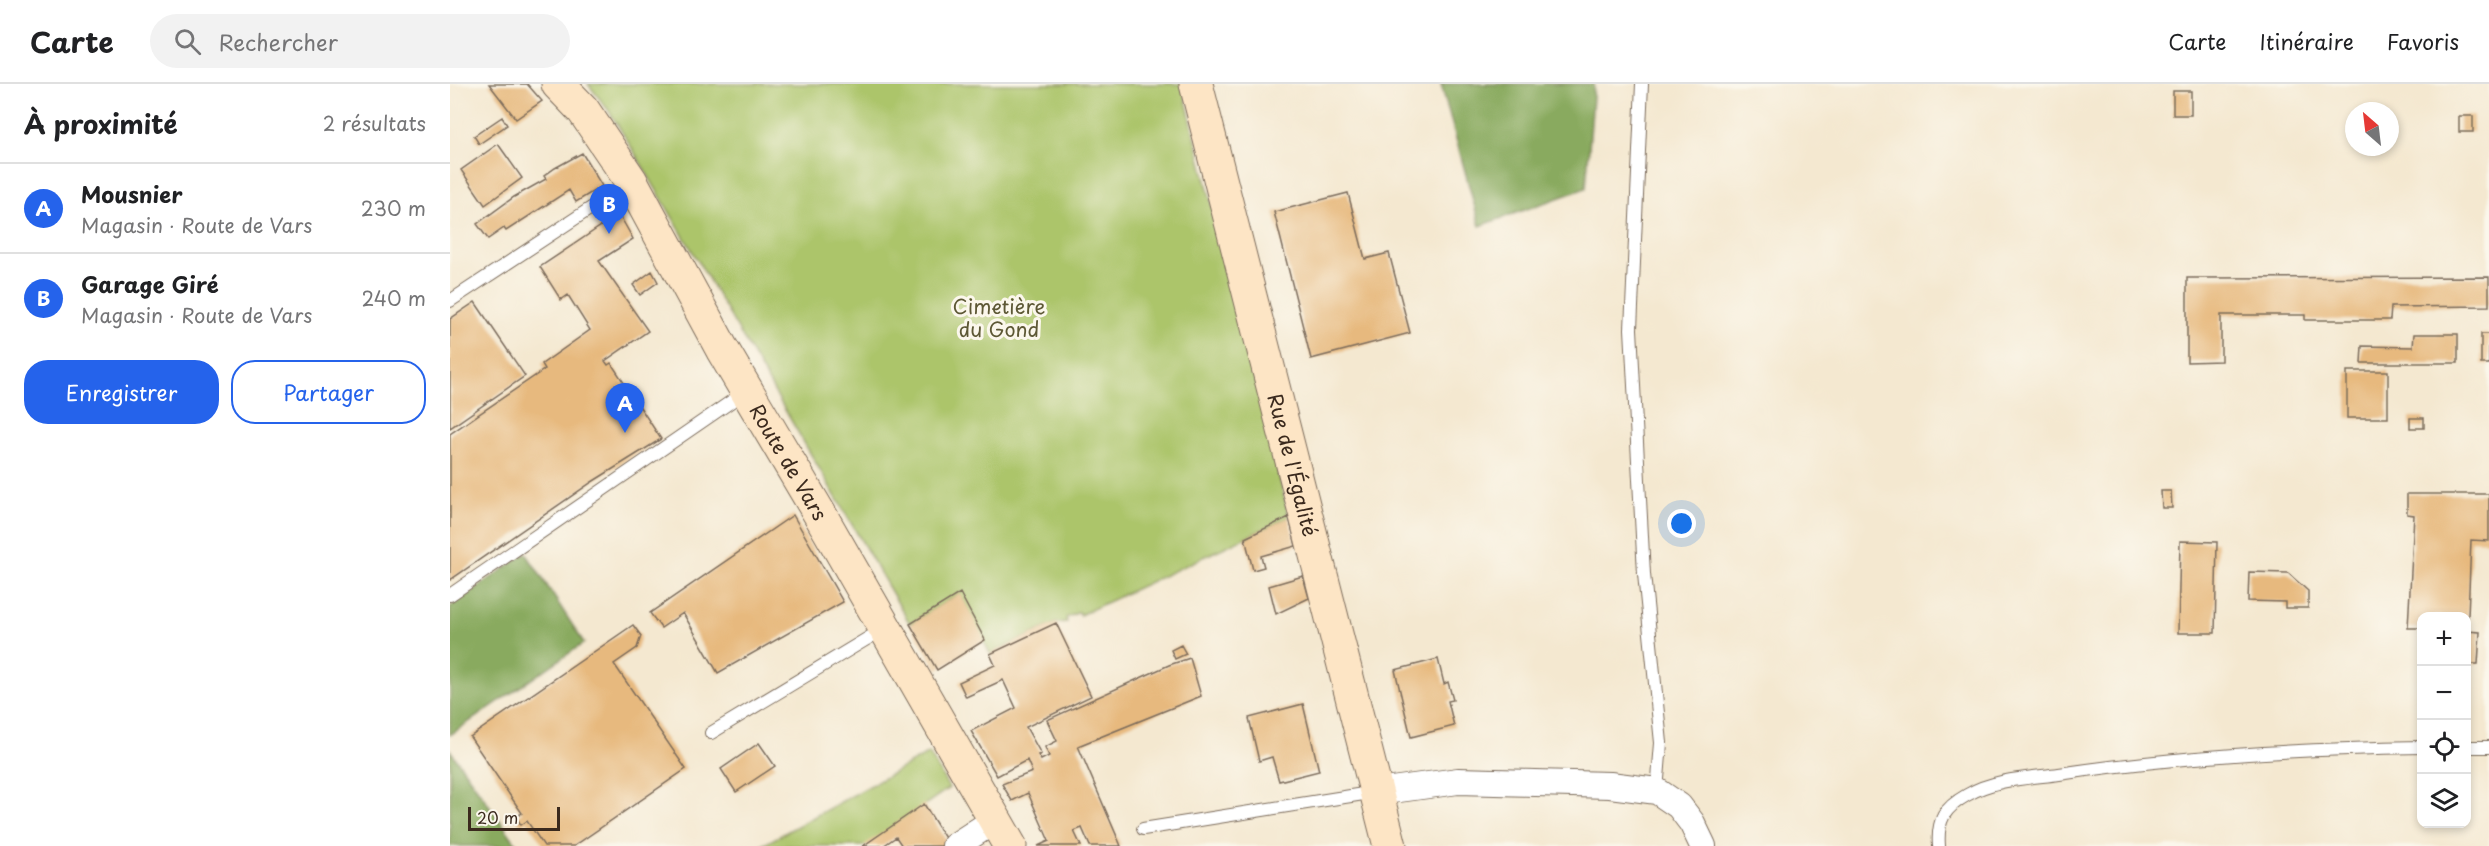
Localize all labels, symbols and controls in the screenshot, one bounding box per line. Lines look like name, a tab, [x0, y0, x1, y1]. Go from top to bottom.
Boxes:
search box	[150, 14, 570, 68]
text: Carte	[30, 20, 114, 63]
icon: search	[171, 25, 204, 58]
text: Rechercher	[219, 25, 338, 58]
text: Carte	[2168, 25, 2227, 57]
text: Itinéraire	[2260, 25, 2354, 57]
text: Favoris	[2387, 25, 2459, 57]
north arrow	[2345, 102, 2399, 156]
text: À proximité	[24, 104, 178, 143]
text: 2 résultats	[323, 108, 426, 138]
text: Mousnier	[81, 177, 183, 210]
pin: B	[590, 184, 628, 234]
text: A	[36, 193, 51, 223]
text: 230 m	[361, 193, 426, 223]
text: Magasin · Route de Vars	[81, 210, 312, 240]
text: Garage Giré	[81, 267, 219, 300]
text: B	[37, 283, 50, 313]
text: 240 m	[361, 283, 426, 313]
park label: Cimetière du Gond	[953, 291, 1045, 344]
text: Magasin · Route de Vars	[81, 300, 312, 330]
button: Enregistrer	[24, 360, 219, 424]
button: Partager	[231, 360, 426, 424]
pin: A	[606, 384, 645, 433]
street label: Rue de l'Égalité	[1260, 390, 1326, 539]
street label: Route de Vars	[742, 398, 835, 526]
your location	[1667, 509, 1696, 538]
map controls	[2417, 612, 2471, 828]
button: +	[2417, 612, 2471, 666]
button: −	[2417, 666, 2471, 720]
button: locate	[2417, 720, 2471, 774]
button: layers	[2417, 774, 2471, 828]
scale bar	[468, 804, 560, 832]
text: 20 m	[477, 805, 518, 829]

